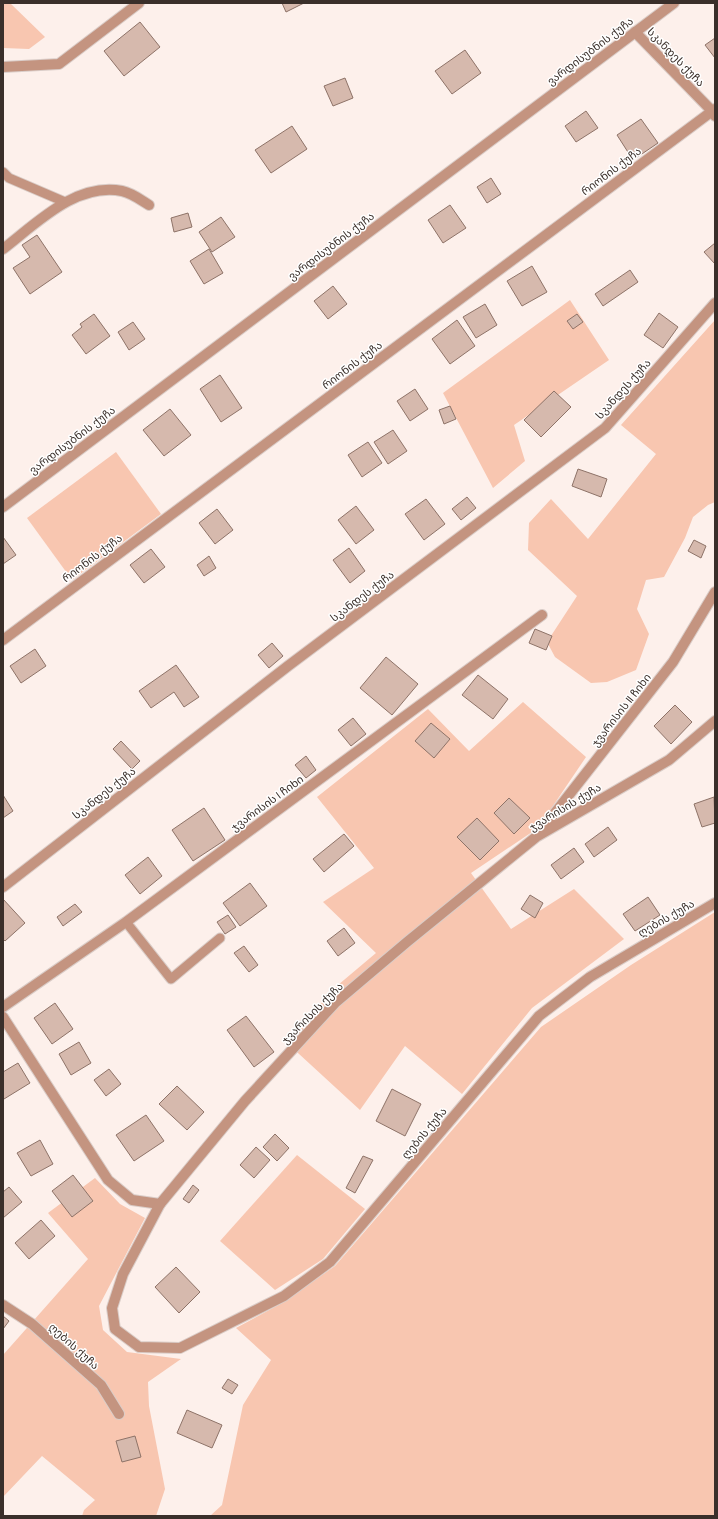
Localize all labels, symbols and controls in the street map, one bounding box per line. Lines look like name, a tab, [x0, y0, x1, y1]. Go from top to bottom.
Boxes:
street label: ვარდისუბნის ქუჩა	[544, 14, 636, 88]
street label: სკანდეს ქუჩა	[644, 25, 708, 89]
street label: რიონის ქუჩა	[578, 144, 644, 198]
street label: ვარდისუბნის ქუჩა	[285, 209, 377, 283]
street label: რიონის ქუჩა	[319, 338, 385, 392]
street label: სკანდეს ქუჩა	[592, 356, 654, 422]
street label: ვარდისუბნის ქუჩა	[26, 403, 118, 477]
street label: რიონის ქუჩა	[59, 531, 125, 585]
street label: სკანდეს ქუჩა	[327, 567, 397, 625]
street label: ჯვარისის II ჩიხი	[588, 671, 654, 749]
street label: სკანდეს ქუჩა	[70, 764, 138, 822]
street label: ჯვარისის I ჩიხი	[228, 772, 306, 834]
street label: ჯვარისის ქუჩა	[526, 780, 604, 834]
street label: ღების ქუჩა	[635, 896, 697, 940]
street label: ჯვარისის ქუჩა	[278, 979, 346, 1047]
street label: ღების ქუჩა	[398, 1104, 450, 1162]
street label: ღების ქუჩა	[46, 1320, 102, 1372]

